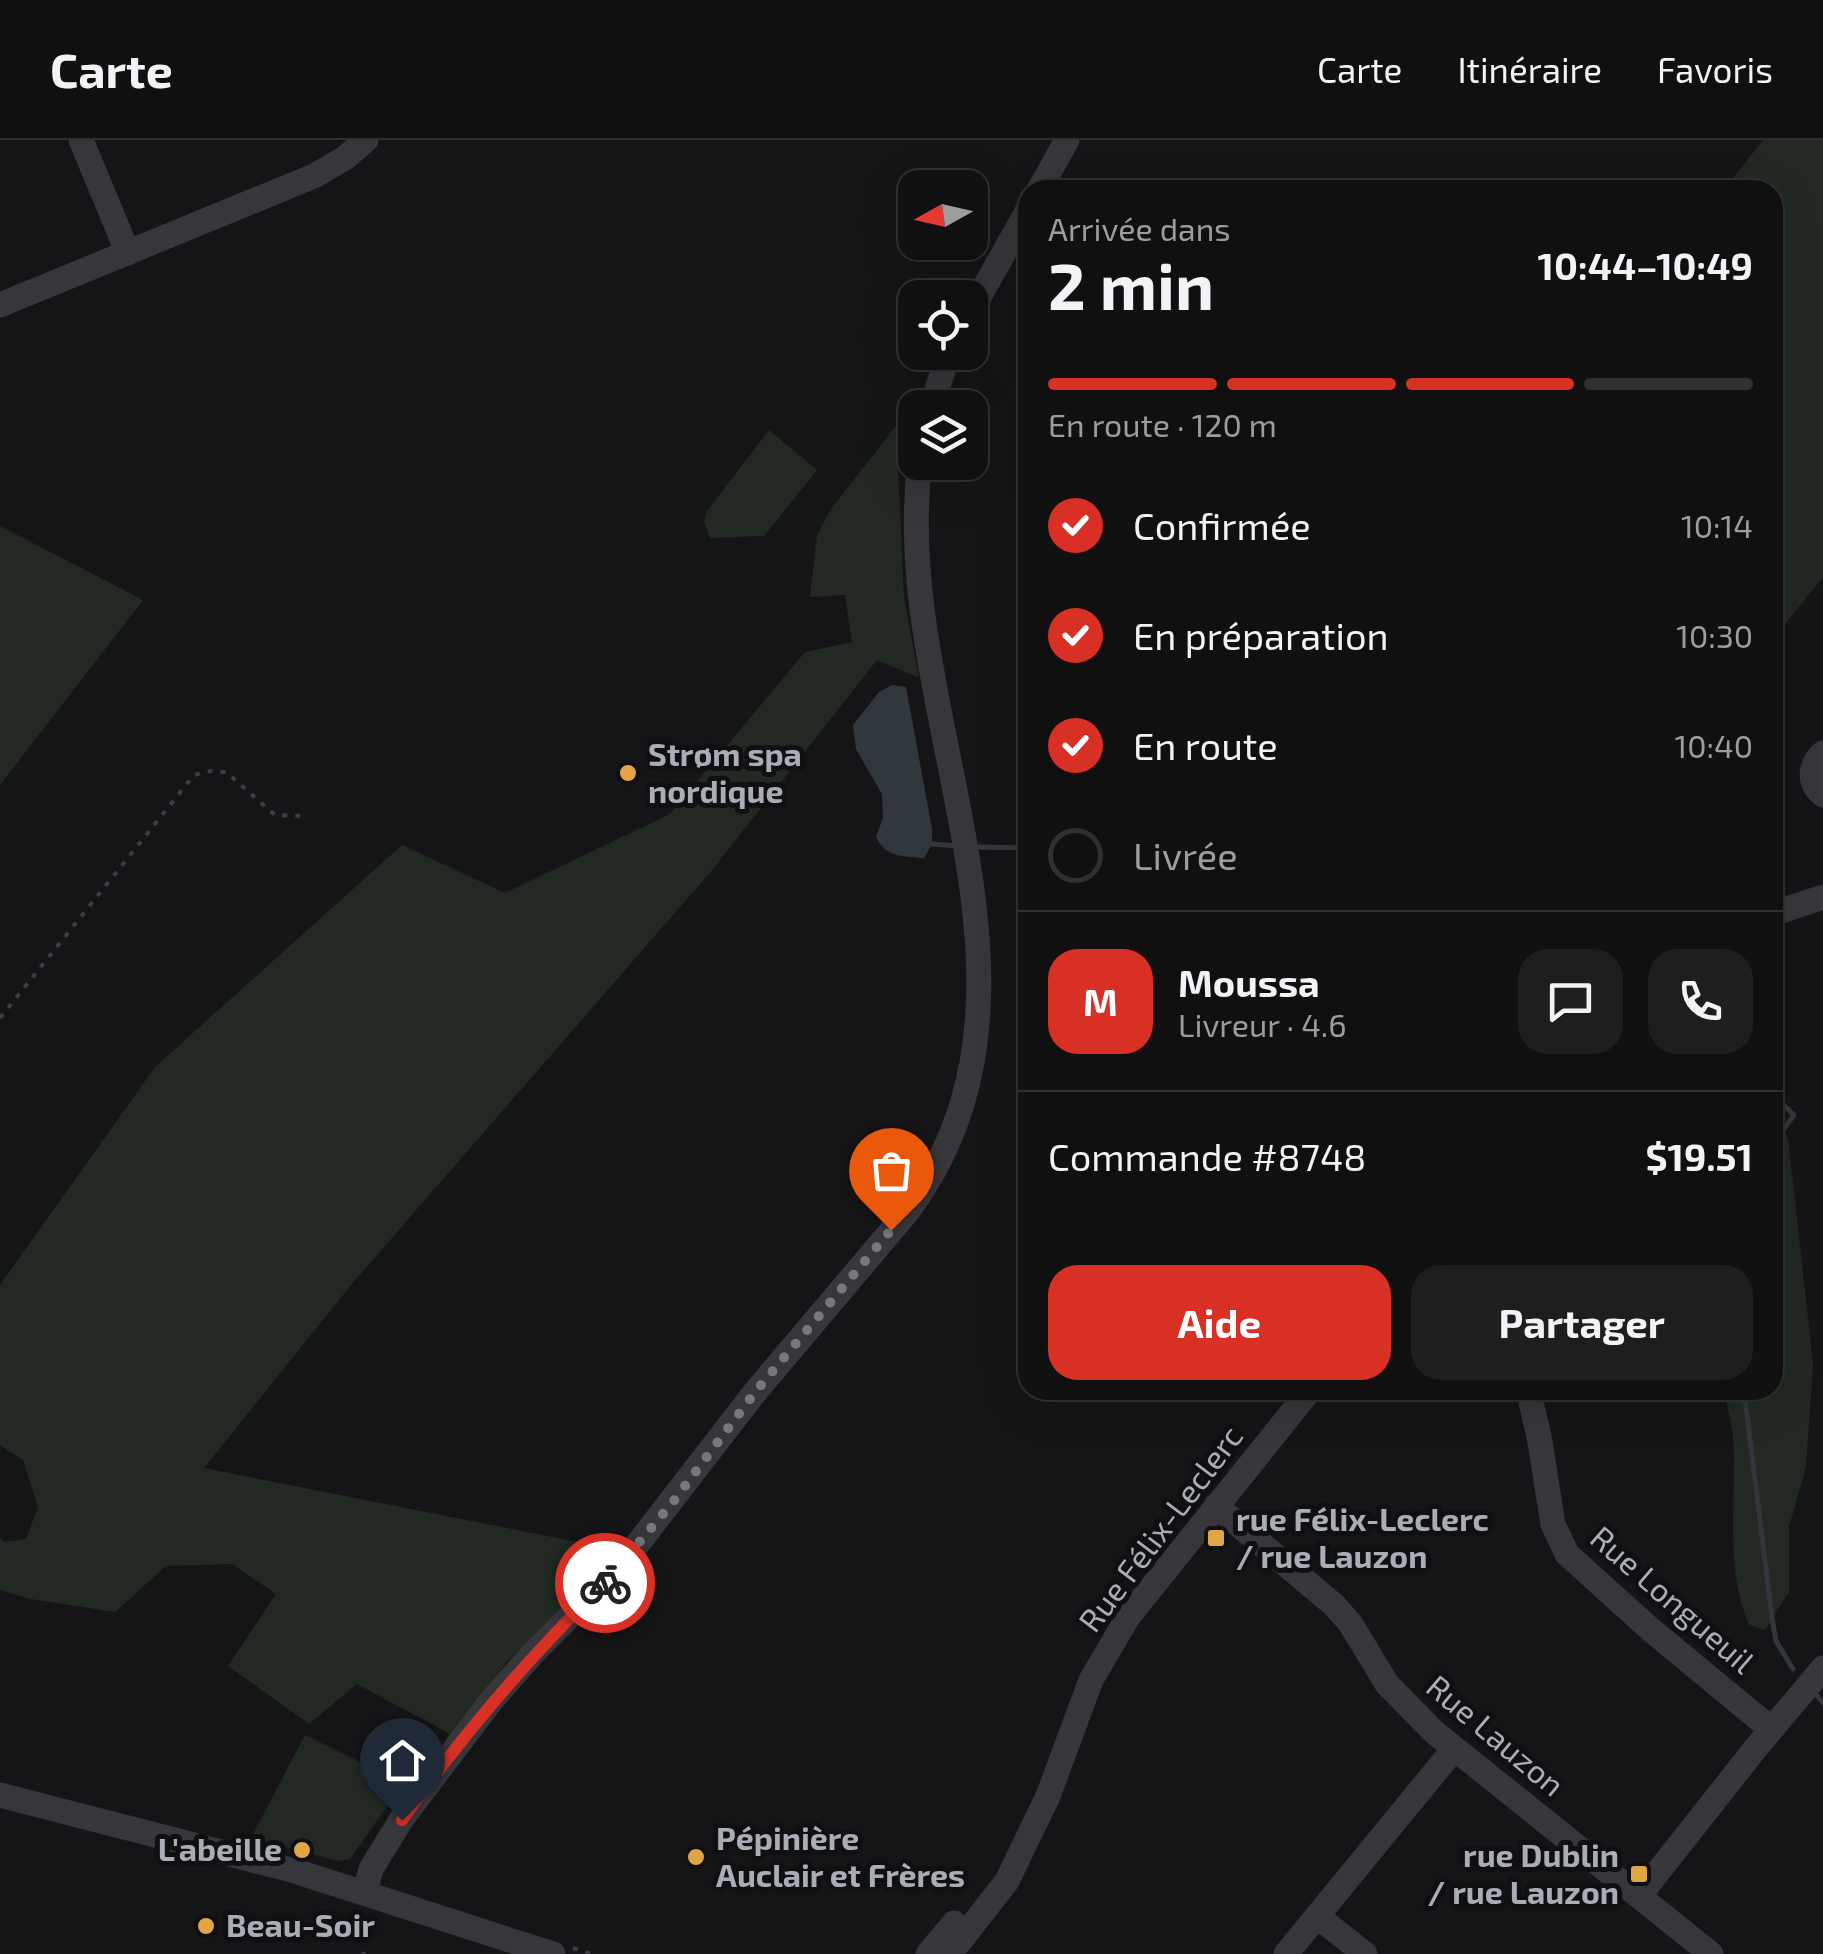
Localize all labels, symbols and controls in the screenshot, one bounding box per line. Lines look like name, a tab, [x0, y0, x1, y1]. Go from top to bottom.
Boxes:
text: Carte	[50, 40, 173, 98]
text: Carte	[1317, 48, 1402, 90]
text: Itinéraire	[1457, 48, 1602, 90]
text: Favoris	[1657, 48, 1773, 90]
north arrow	[898, 170, 988, 260]
map controls	[898, 170, 988, 480]
text: Arrivée dans	[1048, 209, 1231, 247]
text: 10:44–10:49	[1538, 242, 1753, 288]
text: 2 min	[1048, 245, 1214, 323]
button: locate	[898, 280, 988, 370]
button: layers	[898, 390, 988, 480]
text: En route · 120 m	[1048, 405, 1277, 443]
icon: check	[1048, 498, 1103, 553]
text: Confirmée	[1133, 502, 1311, 548]
text: 10:14	[1681, 506, 1753, 544]
icon: check	[1048, 608, 1103, 663]
text: En préparation	[1133, 612, 1389, 658]
text: 10:30	[1676, 616, 1753, 654]
icon: check	[1048, 718, 1103, 773]
text: En route	[1133, 722, 1278, 768]
text: 10:40	[1674, 726, 1753, 764]
place label: Strøm spa nordique	[648, 734, 802, 809]
marker: Strøm spa nordique	[617, 762, 639, 784]
text: Livrée	[1133, 832, 1238, 878]
button: chat	[1518, 949, 1623, 1054]
button: phone	[1648, 949, 1753, 1054]
text: Moussa	[1178, 959, 1320, 1005]
text: M	[1083, 978, 1118, 1024]
text: Livreur · 4.6	[1178, 1005, 1346, 1043]
pin	[849, 1128, 934, 1231]
text: Commande #8748	[1048, 1133, 1366, 1179]
text: $19.51	[1645, 1133, 1753, 1179]
icon: bag	[864, 1143, 919, 1198]
button: Aide	[1048, 1265, 1391, 1380]
button: Partager	[1411, 1265, 1753, 1380]
street label: Rue Félix-Leclerc	[1069, 1417, 1249, 1638]
place label: rue Félix-Leclerc / rue Lauzon	[1236, 1499, 1489, 1574]
street label: Rue Longueuil	[1584, 1517, 1763, 1680]
marker: rue Félix-Leclerc / rue Lauzon	[1205, 1527, 1227, 1549]
courier	[555, 1533, 655, 1633]
icon: bike	[578, 1556, 633, 1611]
street label: Rue Lauzon	[1420, 1666, 1573, 1803]
pin	[360, 1718, 445, 1821]
icon: home	[375, 1733, 430, 1788]
place label: Pépinière Auclair et Frères	[716, 1818, 965, 1893]
place label: L'abeille	[158, 1829, 282, 1867]
place label: rue Dublin / rue Lauzon	[1428, 1835, 1619, 1910]
marker: L'abeille	[291, 1839, 313, 1861]
marker: Pépinière Auclair et Frères	[685, 1846, 707, 1868]
marker: rue Dublin / rue Lauzon	[1628, 1863, 1650, 1885]
place label: Beau-Soir	[226, 1905, 375, 1943]
marker: Beau-Soir	[195, 1915, 217, 1937]

